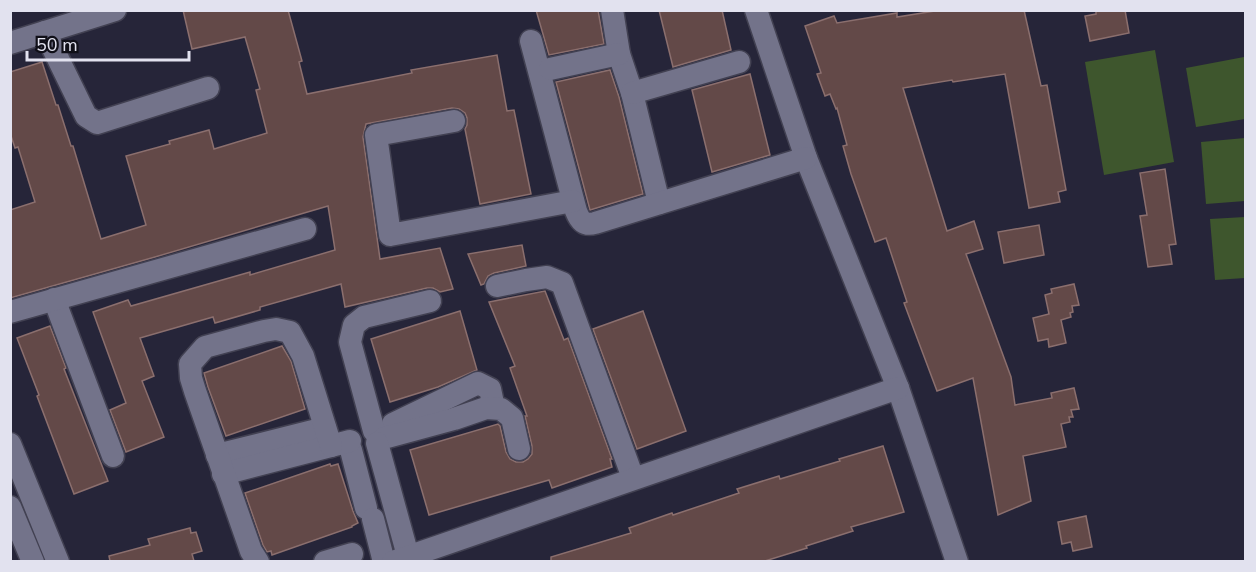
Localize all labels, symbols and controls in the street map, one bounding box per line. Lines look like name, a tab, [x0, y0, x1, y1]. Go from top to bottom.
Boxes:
scale bar	[27, 24, 189, 62]
text: 50 m	[36, 33, 78, 57]

